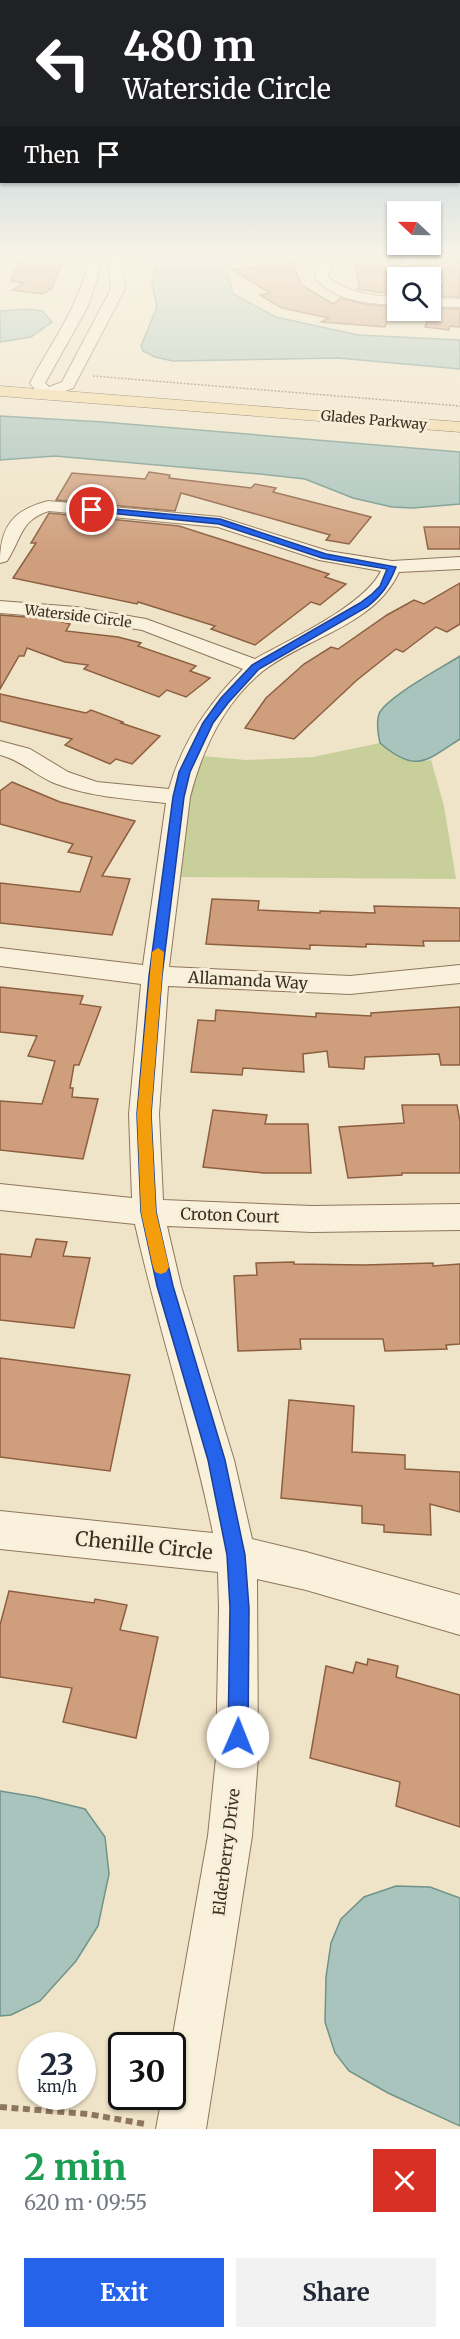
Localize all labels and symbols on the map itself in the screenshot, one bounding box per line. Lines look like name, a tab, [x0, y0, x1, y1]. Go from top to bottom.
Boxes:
north arrow	[387, 201, 441, 255]
street label: Glades Parkway	[320, 406, 429, 434]
pin	[66, 484, 117, 535]
street label: Waterside Circle	[22, 600, 133, 632]
street label: Allamanda Way	[186, 967, 309, 993]
street label: Croton Court	[180, 1203, 281, 1227]
street label: Chenille Circle	[74, 1525, 214, 1565]
position arrow	[206, 1705, 270, 1769]
street label: Elderberry Drive	[208, 1787, 244, 1917]
speed limit sign: 30	[108, 2032, 186, 2110]

